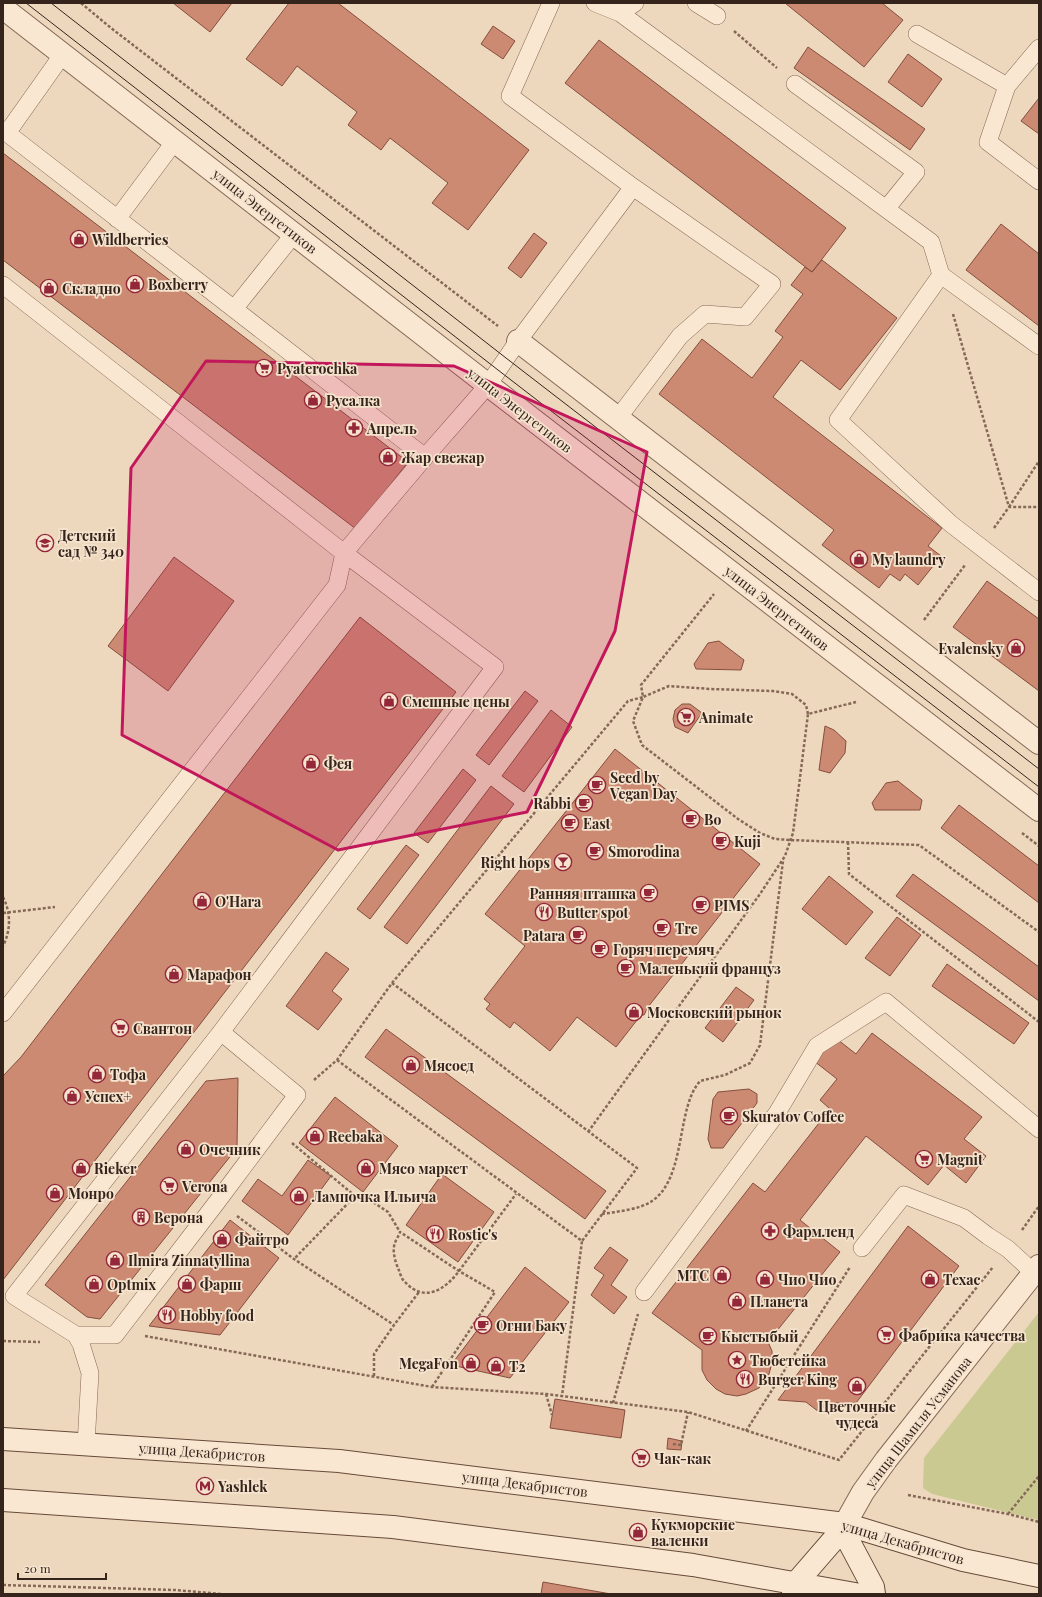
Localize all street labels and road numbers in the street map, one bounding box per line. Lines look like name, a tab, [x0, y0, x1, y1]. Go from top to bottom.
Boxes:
street label: улица Энергетиков	[208, 164, 322, 258]
street label: улица Энергетиков	[463, 363, 577, 457]
street label: улица Энергетиков	[720, 561, 834, 655]
street label: улица Шамиля Усманова	[860, 1352, 975, 1493]
street label: улица Декабристов	[137, 1438, 266, 1466]
street label: улица Декабристов	[460, 1467, 589, 1501]
street label: улица Декабристов	[839, 1515, 967, 1569]

